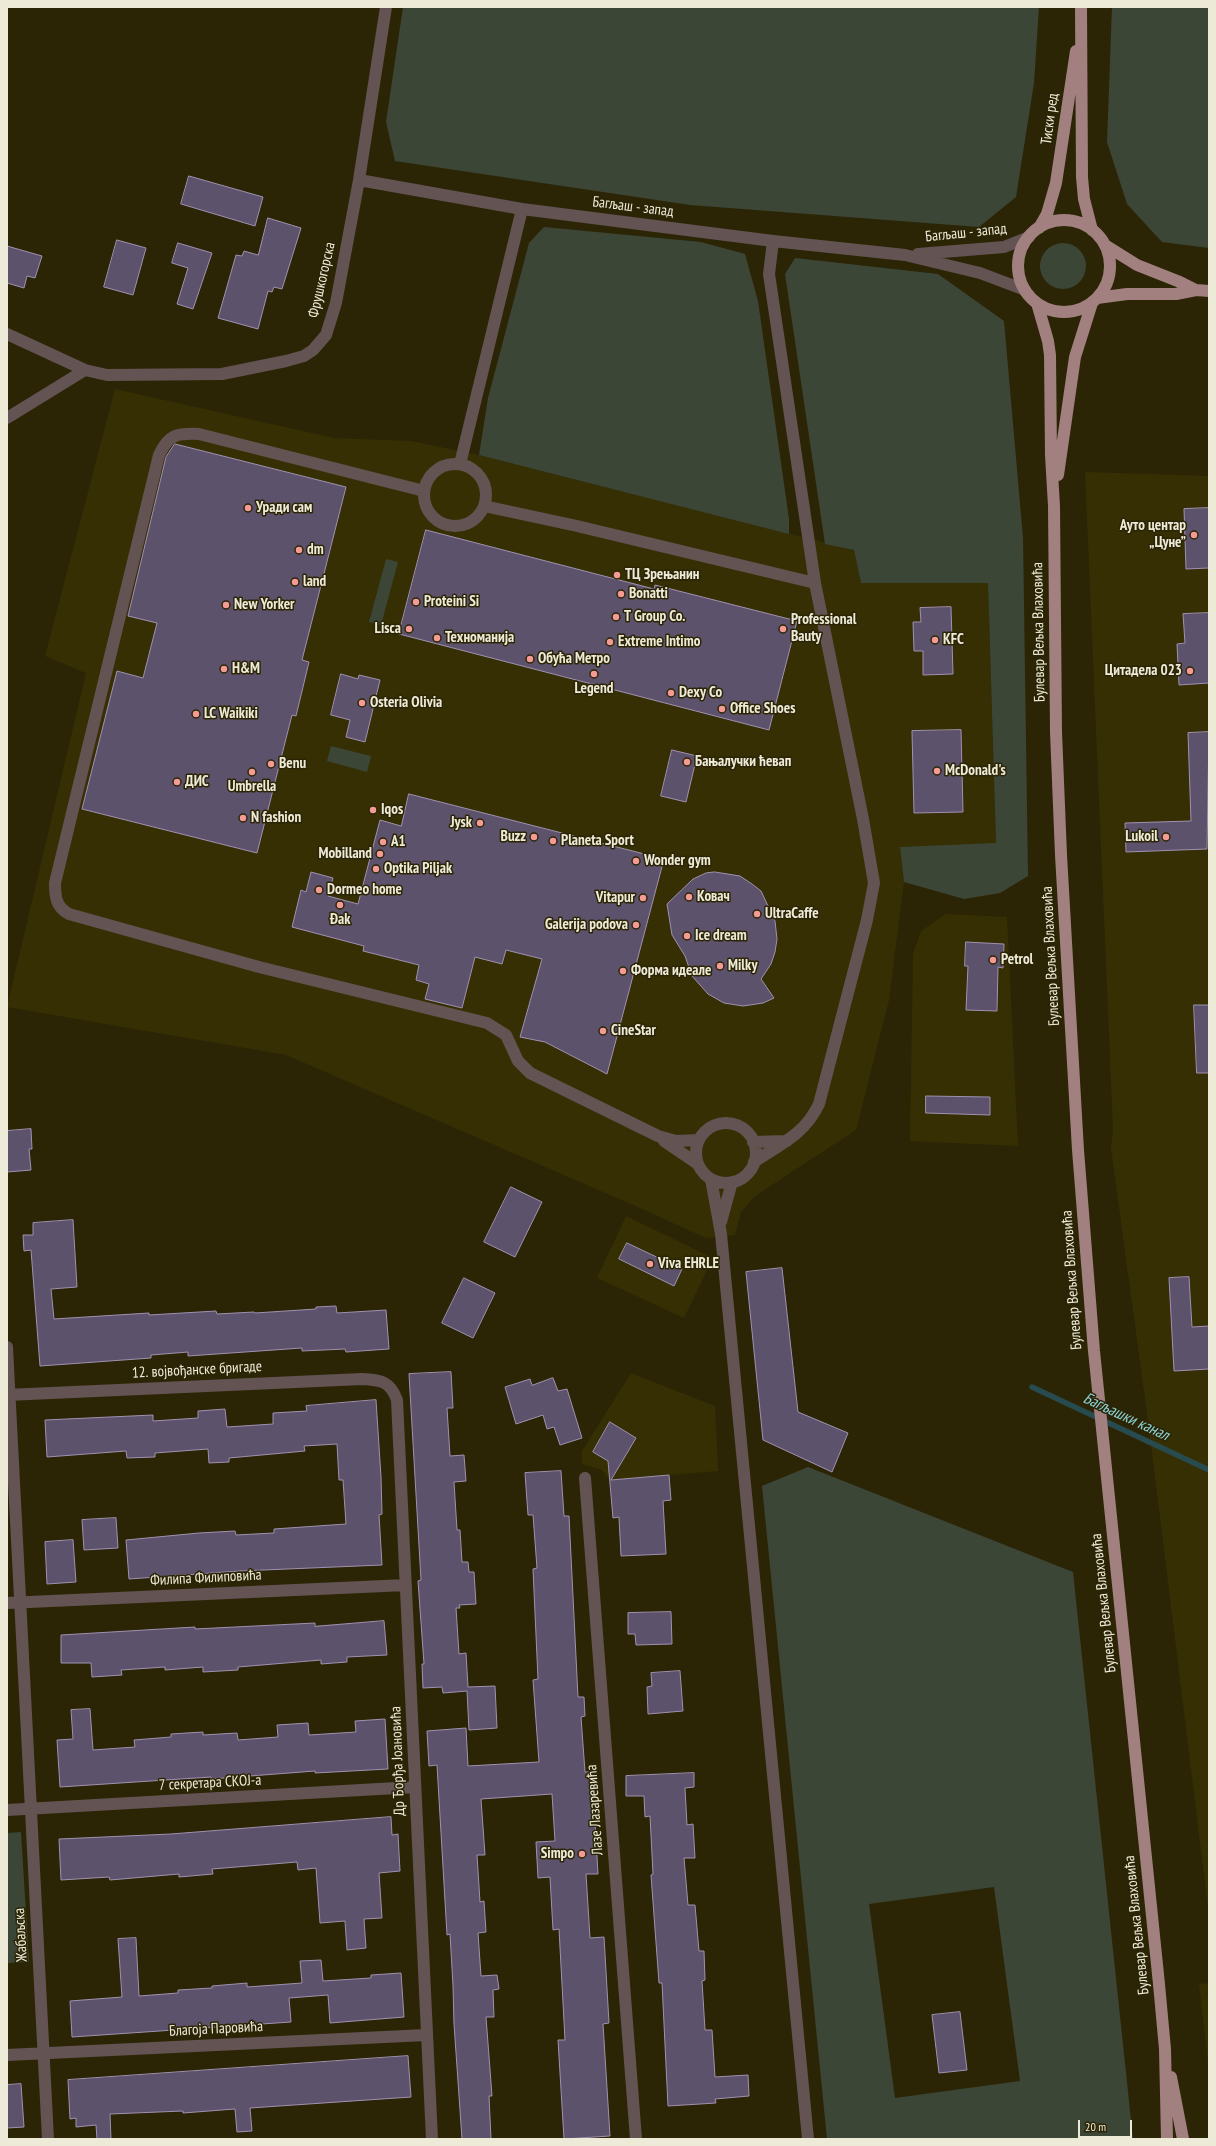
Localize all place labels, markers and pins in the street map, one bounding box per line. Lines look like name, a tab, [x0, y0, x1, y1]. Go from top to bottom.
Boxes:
place label: Уради сам	[256, 499, 312, 517]
marker: Уради сам	[243, 503, 253, 513]
place label: Ауто центар „Цуне”	[1120, 517, 1186, 552]
marker: Ауто центар „Цуне”	[1189, 530, 1199, 540]
place label: dm	[307, 541, 324, 559]
marker: dm	[294, 545, 304, 555]
place label: ТЦ Зрењанин	[625, 566, 699, 584]
marker: ТЦ Зрењанин	[612, 570, 622, 580]
place label: land	[303, 573, 326, 591]
marker: land	[290, 577, 300, 587]
place label: Bonatti	[629, 585, 668, 603]
marker: Bonatti	[616, 589, 626, 599]
place label: Proteini Si	[424, 593, 479, 611]
place label: New Yorker	[234, 596, 295, 614]
marker: Proteini Si	[411, 597, 421, 607]
marker: New Yorker	[221, 600, 231, 610]
place label: T Group Co.	[624, 608, 685, 626]
place label: Professional Bauty	[791, 611, 856, 646]
marker: T Group Co.	[611, 612, 621, 622]
place label: Lisca	[375, 620, 401, 638]
marker: Lisca	[404, 624, 414, 634]
marker: Professional Bauty	[778, 624, 788, 634]
place label: Техноманија	[445, 629, 514, 647]
place label: KFC	[943, 631, 964, 649]
marker: Техноманија	[432, 633, 442, 643]
place label: Extreme Intimo	[618, 633, 700, 651]
marker: KFC	[930, 635, 940, 645]
marker: Extreme Intimo	[605, 637, 615, 647]
place label: Обућа Метро	[538, 650, 610, 668]
marker: Обућа Метро	[525, 654, 535, 664]
place label: H&M	[232, 660, 260, 678]
place label: Цитадела 023	[1105, 662, 1182, 680]
marker: H&M	[219, 664, 229, 674]
marker: Цитадела 023	[1185, 666, 1195, 676]
marker: Legend	[589, 669, 599, 679]
place label: Legend	[575, 680, 613, 698]
place label: Dexy Co	[679, 684, 722, 702]
marker: Dexy Co	[666, 688, 676, 698]
place label: Osteria Olivia	[370, 694, 442, 712]
marker: Osteria Olivia	[357, 698, 367, 708]
place label: Office Shoes	[730, 700, 795, 718]
marker: Office Shoes	[717, 704, 727, 714]
place label: LC Waikiki	[204, 705, 258, 723]
marker: LC Waikiki	[191, 709, 201, 719]
place label: Бањалучки ћевап	[695, 753, 791, 771]
place label: Benu	[279, 755, 306, 773]
marker: Бањалучки ћевап	[682, 757, 692, 767]
marker: Benu	[266, 759, 276, 769]
place label: McDonald's	[945, 762, 1006, 780]
marker: McDonald's	[932, 766, 942, 776]
marker: Umbrella	[247, 767, 257, 777]
place label: ДИС	[185, 773, 209, 791]
marker: ДИС	[172, 777, 182, 787]
place label: Umbrella	[228, 778, 276, 796]
place label: Iqos	[381, 801, 403, 819]
marker: Iqos	[368, 805, 378, 815]
place label: N fashion	[251, 809, 301, 827]
marker: N fashion	[238, 813, 248, 823]
place label: Jysk	[450, 814, 472, 832]
marker: Jysk	[475, 818, 485, 828]
place label: Buzz	[501, 828, 526, 846]
place label: Lukoil	[1125, 828, 1158, 846]
marker: Buzz	[529, 832, 539, 842]
place label: Planeta Sport	[561, 832, 634, 850]
marker: Lukoil	[1161, 832, 1171, 842]
place label: A1	[391, 833, 406, 851]
marker: Planeta Sport	[548, 836, 558, 846]
marker: A1	[378, 837, 388, 847]
place label: Mobilland	[318, 845, 372, 863]
marker: Mobilland	[375, 849, 385, 859]
place label: Wonder gym	[644, 852, 711, 870]
marker: Wonder gym	[631, 856, 641, 866]
place label: Optika Piljak	[384, 860, 452, 878]
marker: Optika Piljak	[371, 864, 381, 874]
place label: Dormeo home	[327, 881, 402, 899]
marker: Dormeo home	[314, 885, 324, 895]
place label: Ковач	[697, 888, 730, 906]
place label: Vitapur	[596, 889, 635, 907]
marker: Ковач	[684, 892, 694, 902]
marker: Vitapur	[638, 893, 648, 903]
marker: Đak	[335, 900, 345, 910]
place label: UltraCaffe	[765, 905, 819, 923]
marker: UltraCaffe	[752, 909, 762, 919]
place label: Đak	[330, 911, 350, 929]
place label: Galerija podova	[545, 916, 628, 934]
marker: Galerija podova	[631, 920, 641, 930]
place label: Ice dream	[695, 927, 747, 945]
marker: Ice dream	[682, 931, 692, 941]
place label: Petrol	[1001, 951, 1033, 969]
marker: Petrol	[988, 955, 998, 965]
place label: Milky	[728, 957, 757, 975]
marker: Milky	[715, 961, 725, 971]
place label: Форма идеале	[631, 962, 711, 980]
marker: Форма идеале	[618, 966, 628, 976]
place label: CineStar	[611, 1022, 656, 1040]
marker: CineStar	[598, 1026, 608, 1036]
place label: Viva EHRLE	[658, 1255, 719, 1273]
marker: Viva EHRLE	[645, 1259, 655, 1269]
place label: Simpo	[541, 1845, 574, 1863]
marker: Simpo	[577, 1849, 587, 1859]

